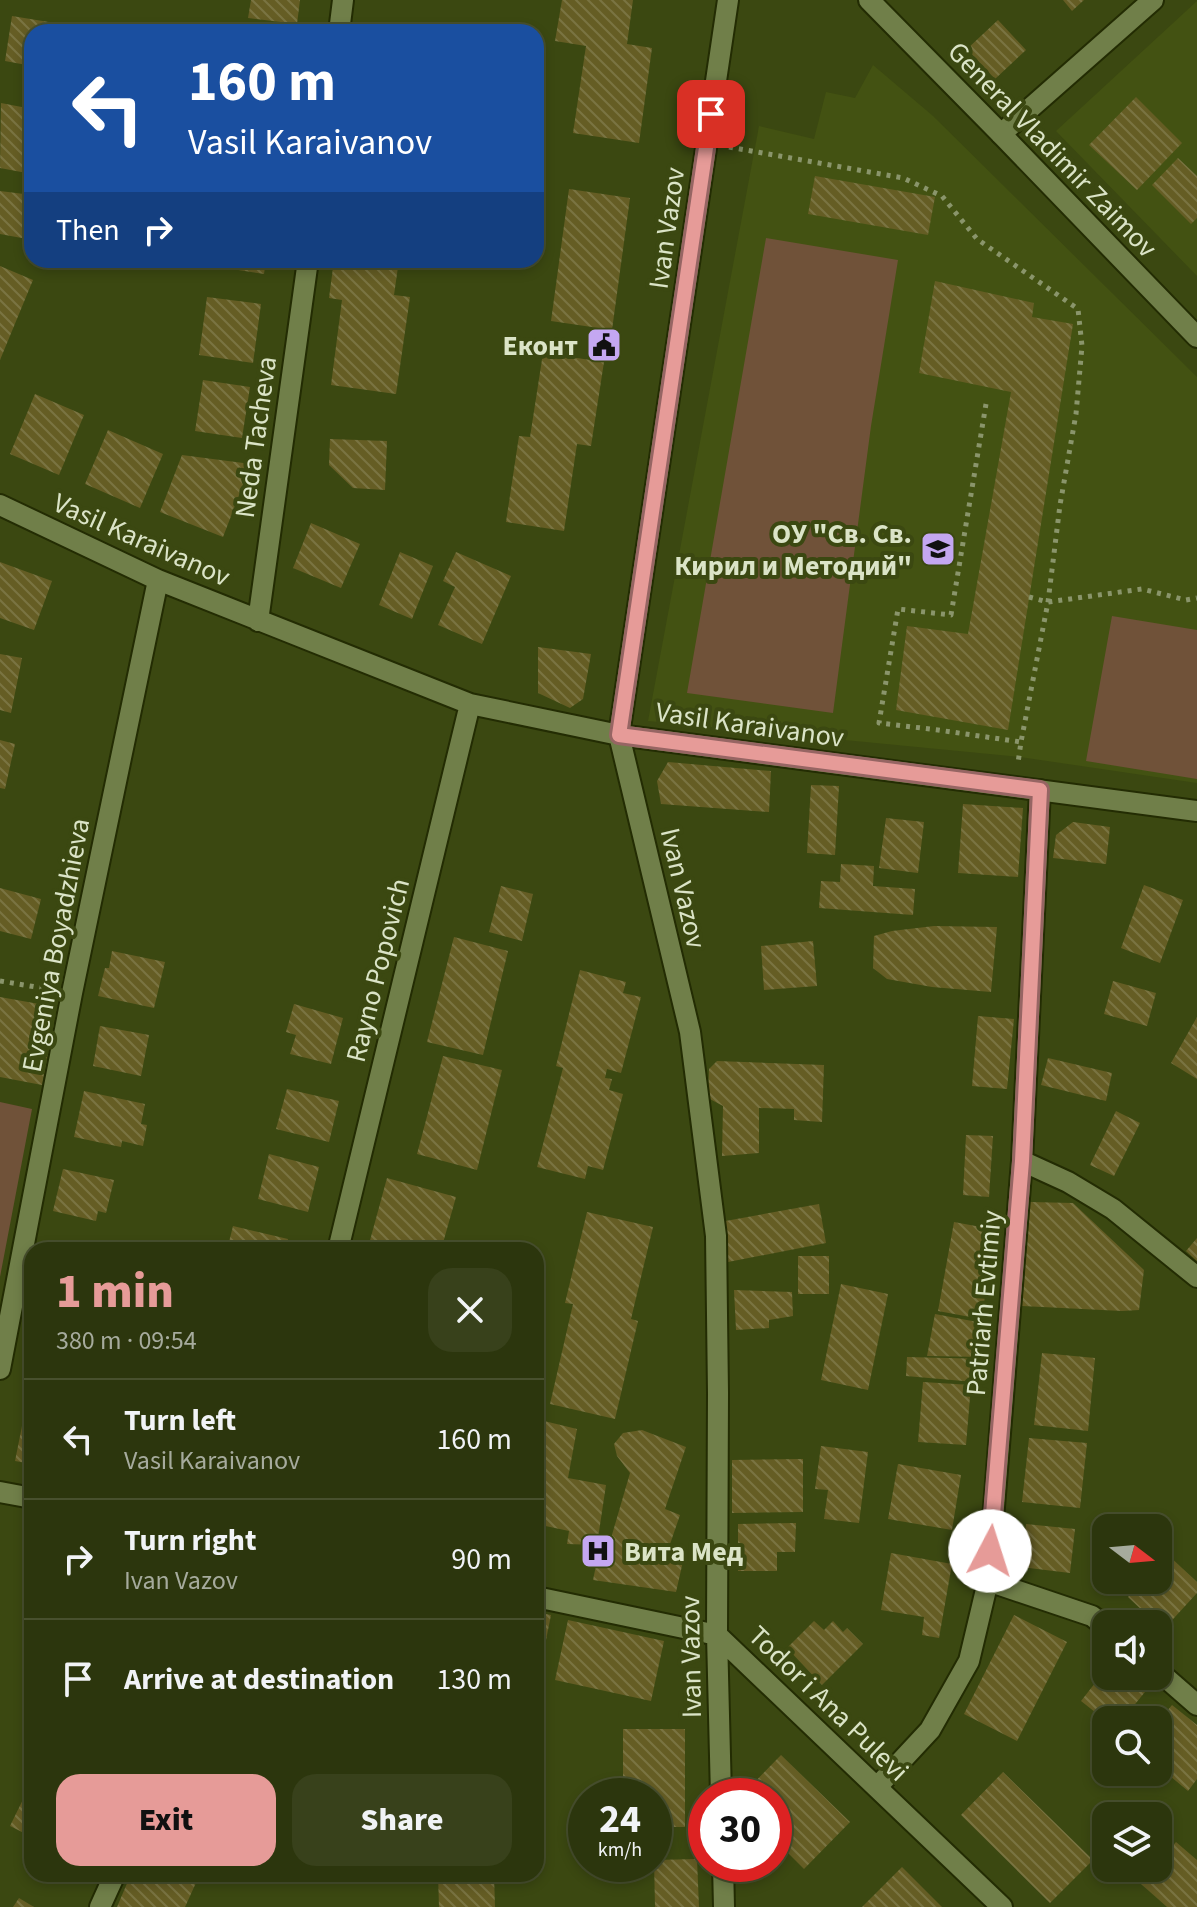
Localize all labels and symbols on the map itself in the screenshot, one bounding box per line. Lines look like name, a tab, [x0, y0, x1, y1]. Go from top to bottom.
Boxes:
street label: General Vladimir Zaimov	[938, 33, 1166, 267]
pin	[677, 80, 745, 148]
street label: Ivan Vazov	[639, 165, 695, 292]
place label: Еконт	[502, 326, 578, 366]
public building icon: Еконт	[585, 326, 623, 364]
street label: Neda Tacheva	[225, 354, 287, 521]
street label: Vasil Karaivanov	[47, 483, 236, 597]
place label: ОУ "Св. Св. Кирил и Методий"	[674, 514, 912, 586]
school or university icon: ОУ "Св. Св. Кирил и Методий"	[919, 530, 957, 568]
street label: Vasil Karaivanov	[653, 692, 847, 758]
street label: Evgeniya Boyadzhieva	[12, 815, 100, 1076]
street label: Ivan Vazov	[650, 824, 716, 952]
street label: Rayno Popovich	[336, 874, 420, 1066]
street label: Patriarh Evtimiy	[956, 1209, 1012, 1398]
position arrow	[948, 1509, 1032, 1593]
north arrow	[1092, 1514, 1172, 1594]
hospital icon: Вита Мед	[579, 1532, 617, 1570]
place label: Вита Мед	[624, 1532, 744, 1572]
street label: Ivan Vazov	[670, 1595, 712, 1719]
street label: Todor i Ana Pulevi	[739, 1617, 917, 1791]
speed limit sign: 30	[688, 1778, 792, 1882]

